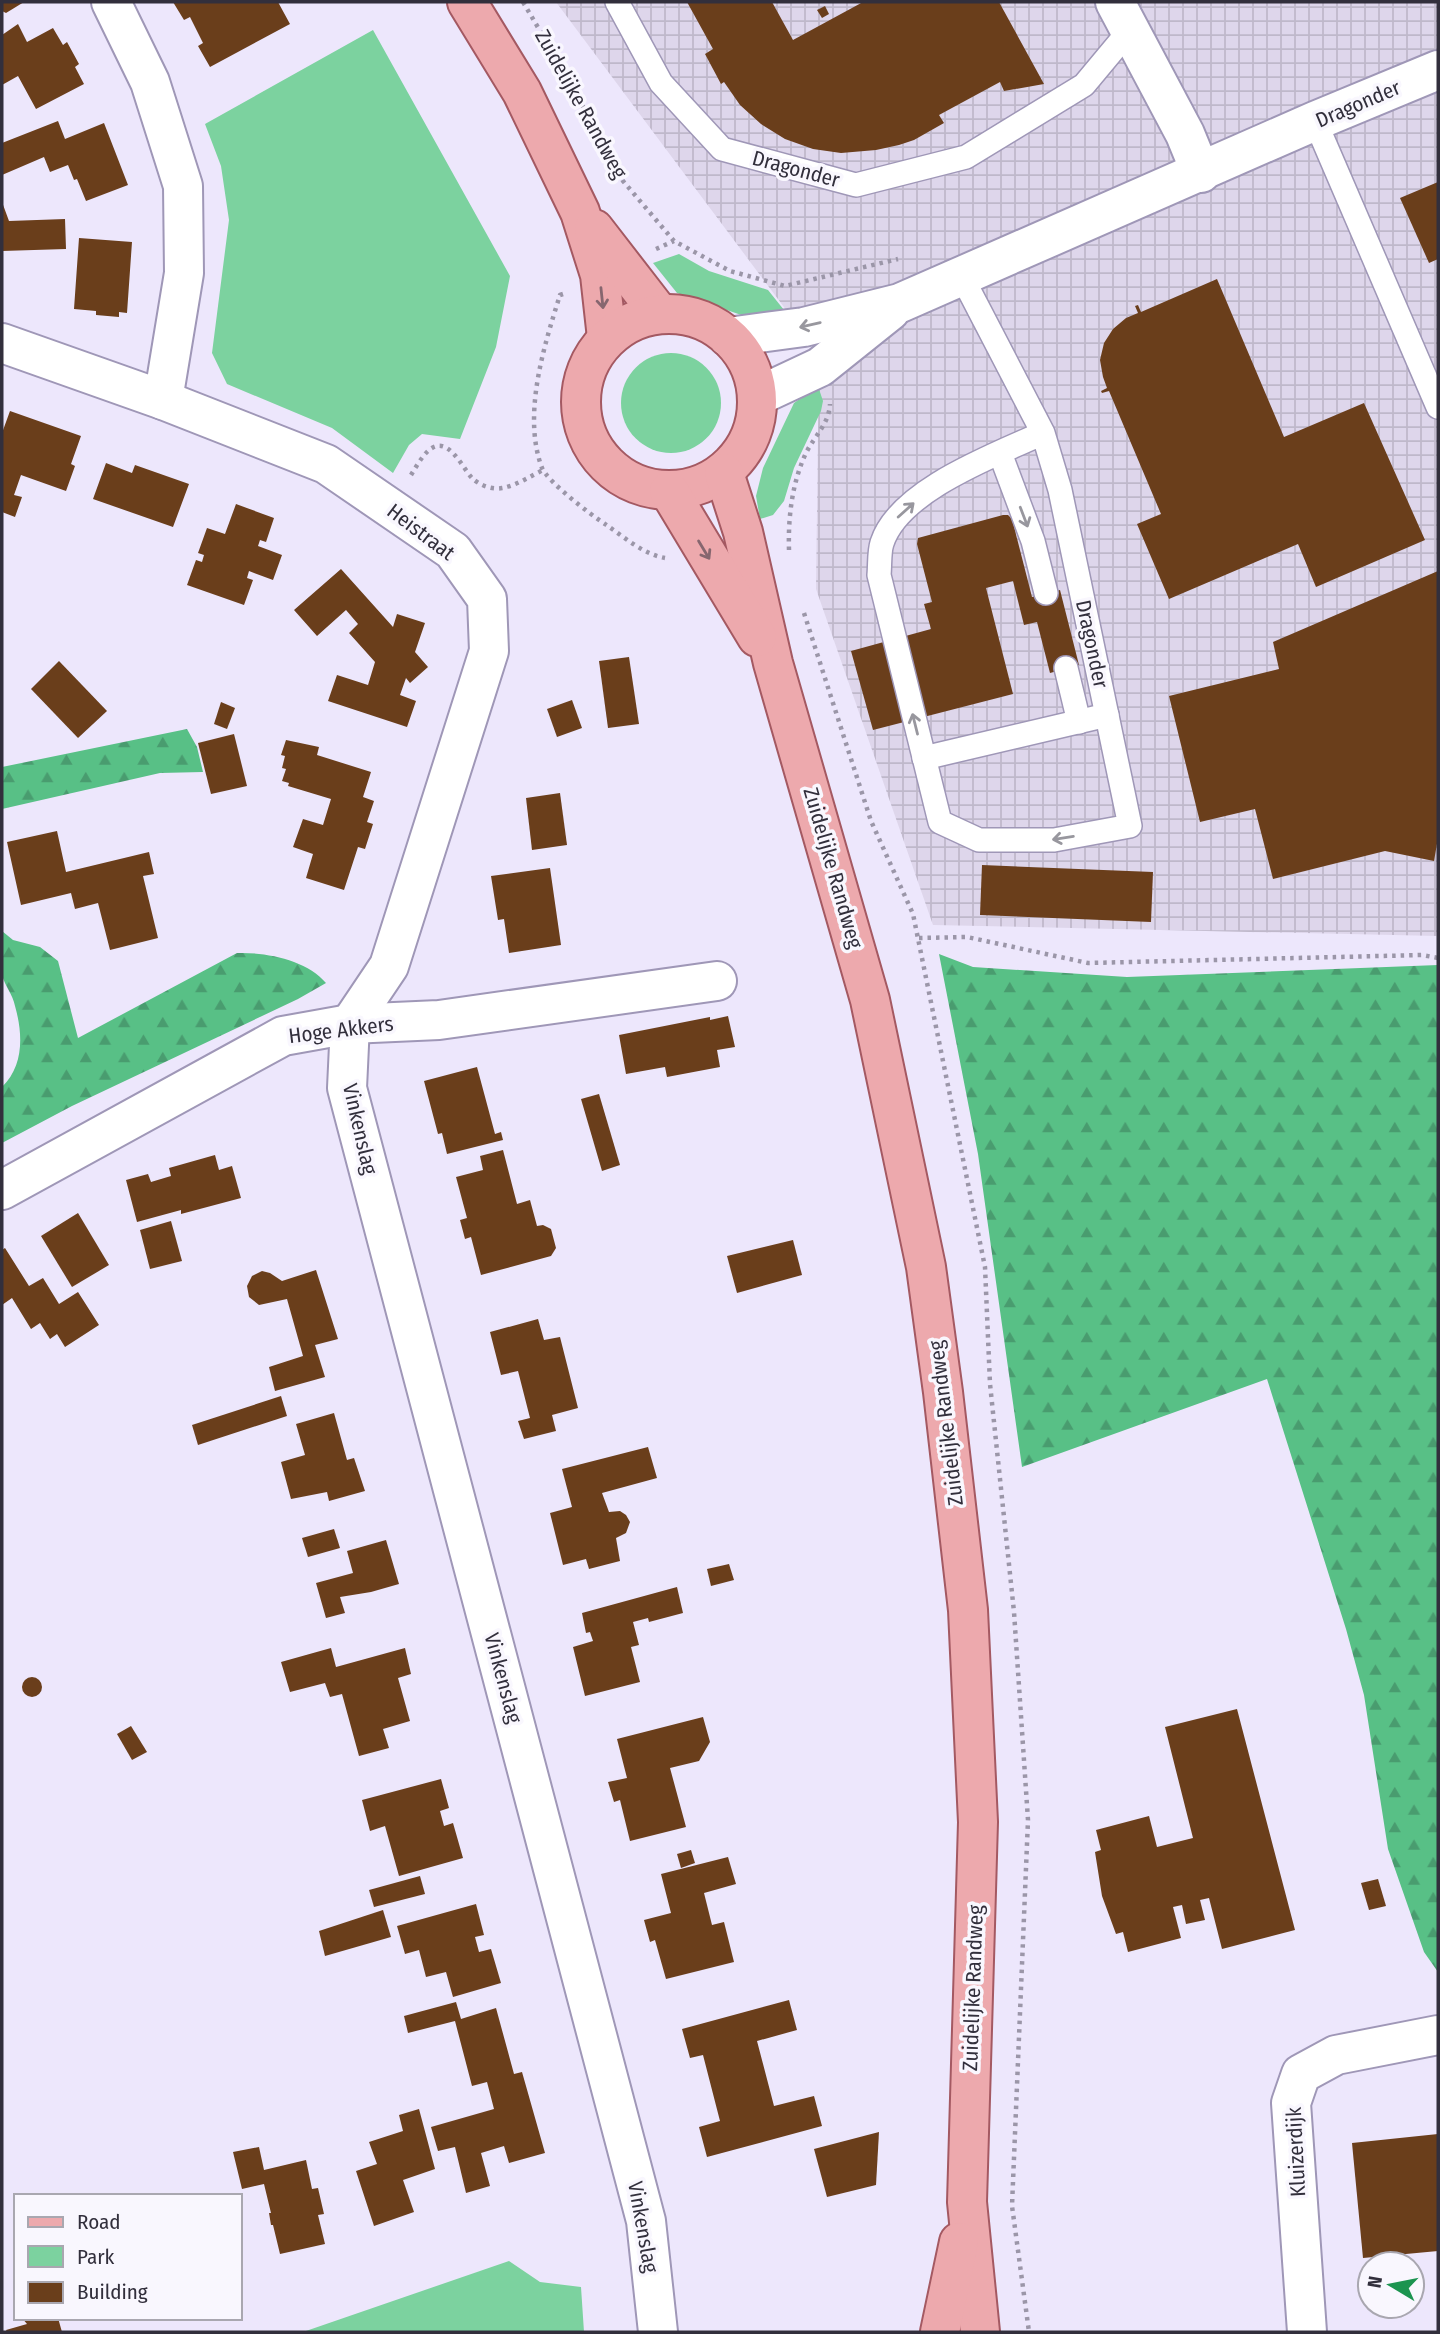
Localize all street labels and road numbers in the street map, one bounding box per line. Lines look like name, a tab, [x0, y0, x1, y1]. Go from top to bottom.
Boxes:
street label: Zuidelijke Randweg	[529, 25, 633, 183]
street label: Dragonder	[1312, 74, 1405, 133]
street label: Dragonder	[749, 145, 843, 193]
street label: Heistraat	[382, 498, 460, 566]
street label: Dragonder	[1070, 597, 1114, 691]
street label: Zuidelijke Randweg	[798, 784, 868, 952]
street label: Hoge Akkers	[287, 1011, 395, 1049]
street label: Vinkenslag	[337, 1081, 383, 1177]
street label: Zuidelijke Randweg	[923, 1339, 969, 1507]
street label: Vinkenslag	[478, 1630, 528, 1726]
street label: Zuidelijke Randweg	[957, 1904, 989, 2072]
street label: Kluizerdijk	[1281, 2106, 1311, 2198]
street label: Vinkenslag	[622, 2179, 664, 2275]

